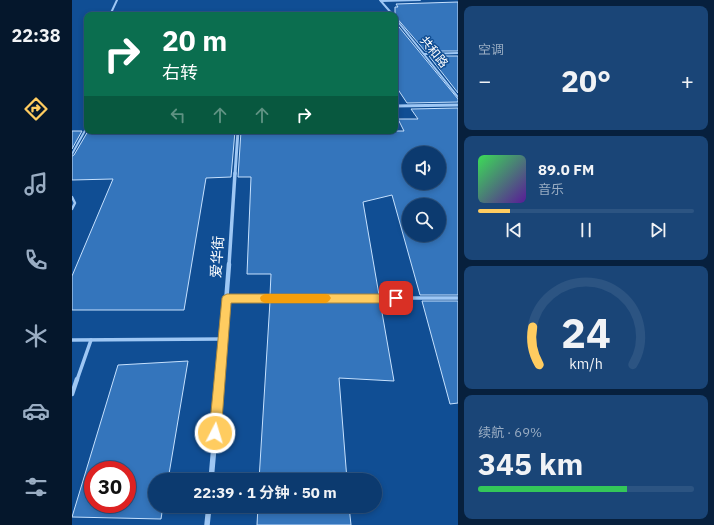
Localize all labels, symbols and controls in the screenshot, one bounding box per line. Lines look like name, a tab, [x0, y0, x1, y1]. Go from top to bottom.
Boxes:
text: 20 m	[162, 22, 227, 59]
text: 22:38	[11, 24, 61, 47]
icon: right	[96, 28, 148, 80]
street label: 共和路	[417, 33, 452, 70]
text: 空调	[478, 41, 504, 58]
text: 右转	[162, 61, 198, 84]
text: 20°	[561, 61, 611, 100]
text: −	[478, 66, 491, 95]
text: +	[681, 66, 694, 95]
icon: directions	[22, 95, 50, 123]
icon: left	[167, 104, 189, 126]
icon: ahead	[209, 104, 231, 126]
icon: ahead	[251, 104, 273, 126]
icon: right	[293, 104, 315, 126]
map controls	[402, 146, 446, 242]
button: sound	[402, 146, 446, 190]
text: 89.0 FM	[538, 160, 594, 179]
icon: music	[22, 170, 50, 198]
text: 音乐	[538, 181, 564, 198]
button: search	[402, 198, 446, 242]
icon: previous	[503, 219, 525, 241]
icon: pause	[575, 219, 597, 241]
icon: next	[647, 219, 669, 241]
street label: 爱华街	[207, 235, 227, 279]
icon: phone	[22, 246, 50, 274]
pin	[379, 281, 413, 315]
icon: arrive	[385, 287, 407, 309]
text: 24	[561, 305, 611, 359]
icon: climate	[22, 322, 50, 350]
text: km/h	[569, 354, 603, 373]
icon: car	[22, 397, 50, 425]
position arrow	[194, 412, 236, 454]
text: 续航 · 69%	[478, 424, 542, 441]
text: 345 km	[478, 444, 583, 483]
speed limit sign: 30	[84, 461, 136, 513]
icon: filters	[22, 473, 50, 501]
text: 22:39 · 1 分钟 · 50 m	[193, 483, 337, 502]

